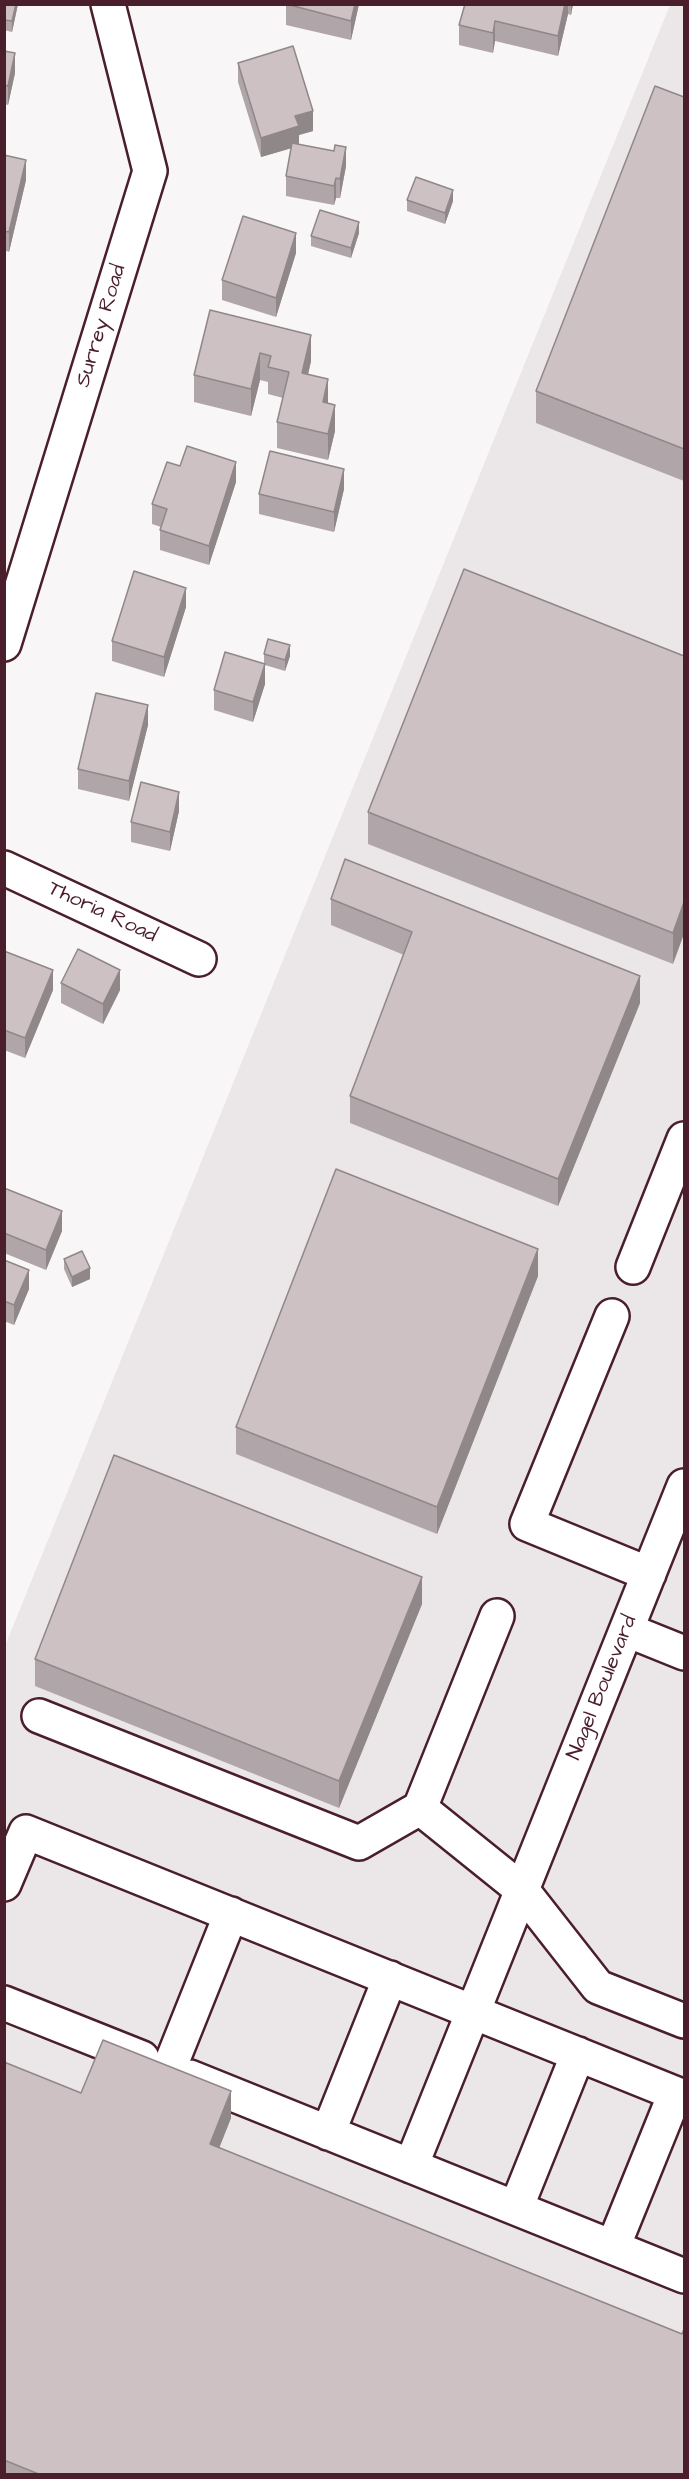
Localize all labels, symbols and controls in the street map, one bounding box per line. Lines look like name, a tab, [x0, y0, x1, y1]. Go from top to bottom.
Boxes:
street label: Surrey Road	[71, 262, 133, 390]
street label: Thoria Road	[43, 877, 161, 949]
street label: Nagel Boulevard	[563, 1612, 643, 1764]

